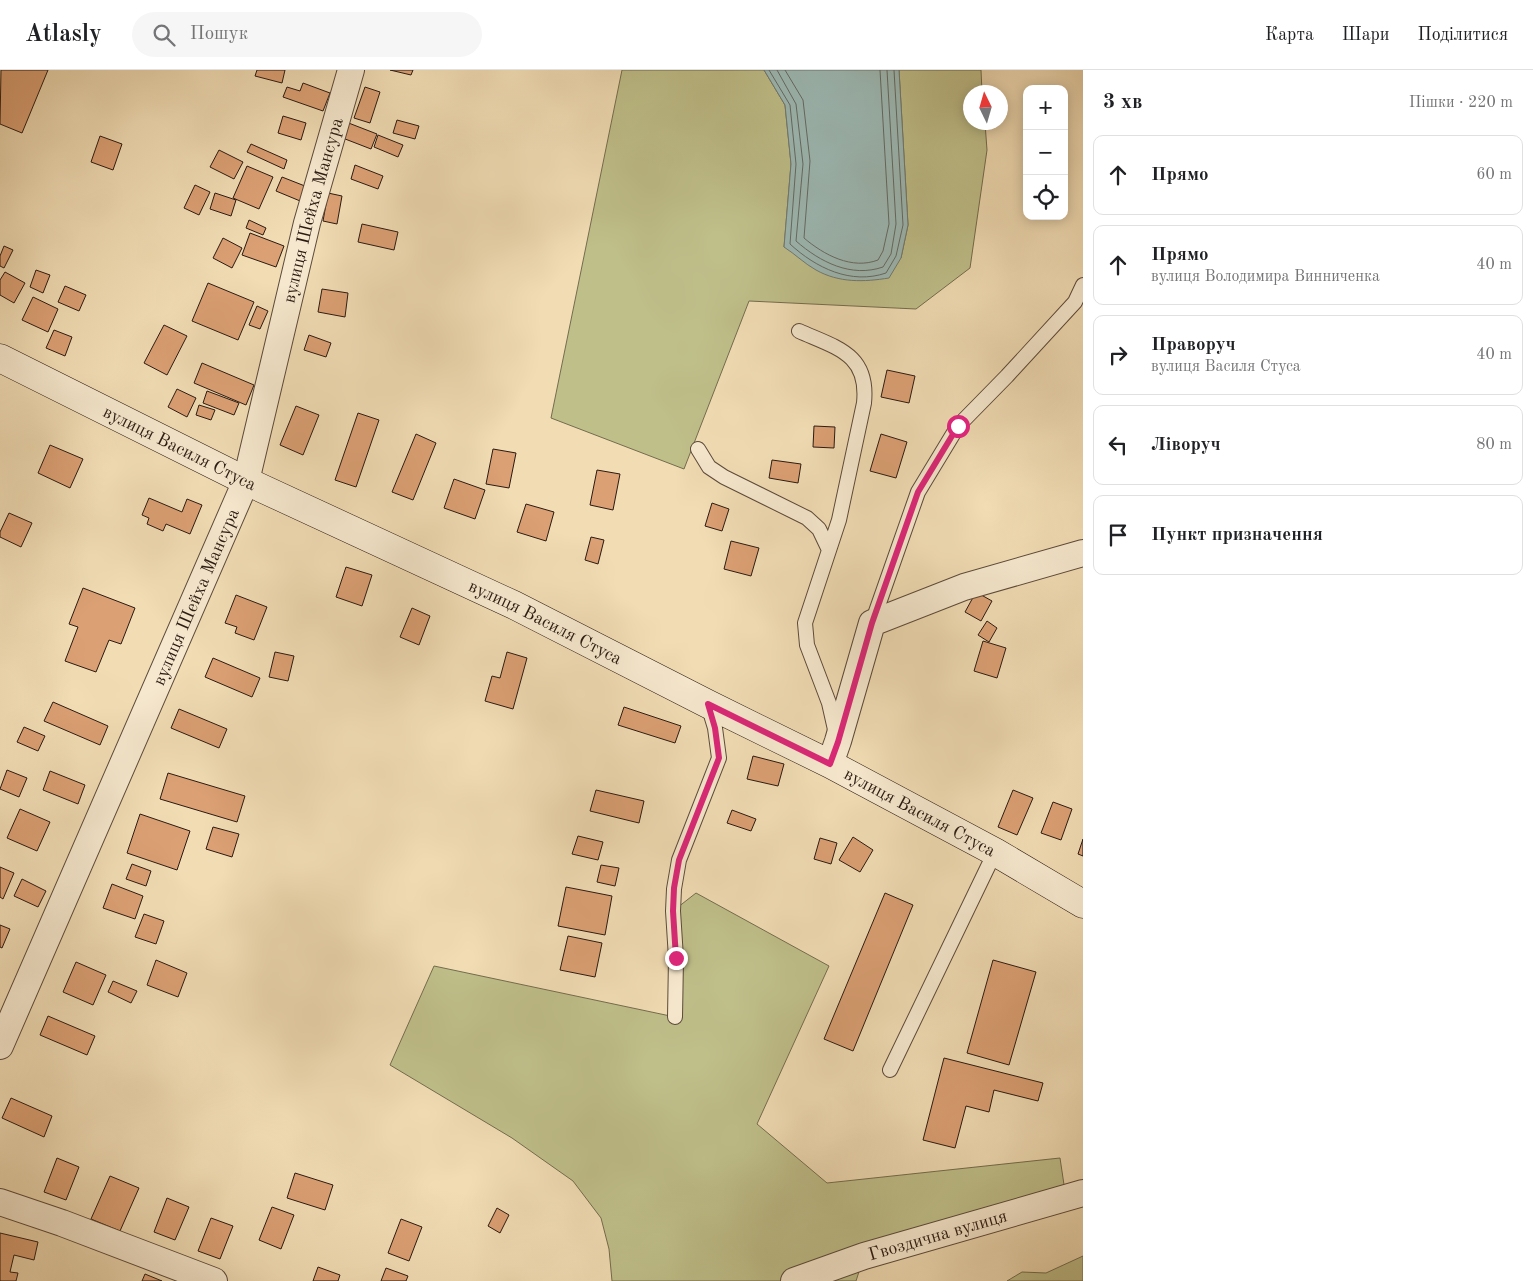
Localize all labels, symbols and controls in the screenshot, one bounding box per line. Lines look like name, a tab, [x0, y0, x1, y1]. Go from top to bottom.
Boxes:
search box	[132, 12, 482, 57]
icon: search	[150, 21, 178, 49]
text: Atlasly	[25, 23, 102, 47]
text: Пошук	[190, 25, 248, 44]
text: Карта	[1265, 26, 1314, 44]
text: Шари	[1342, 26, 1390, 44]
text: Поділитися	[1418, 26, 1508, 44]
north arrow	[963, 85, 1008, 130]
map controls	[1023, 85, 1068, 220]
button: +	[1023, 85, 1068, 130]
text: 3 хв	[1103, 92, 1142, 113]
text: Пішки · 220 m	[1409, 95, 1513, 111]
street label: вулиця Шейха Мансура	[280, 116, 347, 305]
button: −	[1023, 130, 1068, 175]
icon: ahead	[1104, 161, 1132, 189]
text: Прямо	[1151, 166, 1209, 185]
text: 60 m	[1476, 167, 1512, 183]
button: locate	[1023, 175, 1068, 220]
text: Прямо	[1151, 246, 1209, 265]
icon: ahead	[1104, 251, 1132, 279]
text: 40 m	[1476, 257, 1512, 273]
text: вулиця Володимира Винниченка	[1151, 269, 1380, 285]
text: Праворуч	[1151, 336, 1236, 355]
icon: right	[1104, 341, 1132, 369]
text: 40 m	[1476, 347, 1512, 363]
text: вулиця Василя Стуса	[1151, 359, 1301, 375]
street label: вулиця Василя Стуса	[100, 403, 259, 494]
route start	[947, 415, 970, 438]
icon: left	[1104, 431, 1132, 459]
text: Ліворуч	[1151, 436, 1221, 455]
text: 80 m	[1476, 437, 1512, 453]
street label: вулиця Шейха Мансура	[150, 506, 243, 688]
icon: arrive	[1104, 521, 1132, 549]
text: Пункт призначення	[1151, 526, 1323, 545]
street label: вулиця Василя Стуса	[466, 577, 625, 668]
street label: вулиця Василя Стуса	[841, 765, 998, 861]
route end	[665, 947, 688, 970]
street label: Гвоздична вулиця	[866, 1207, 1009, 1264]

